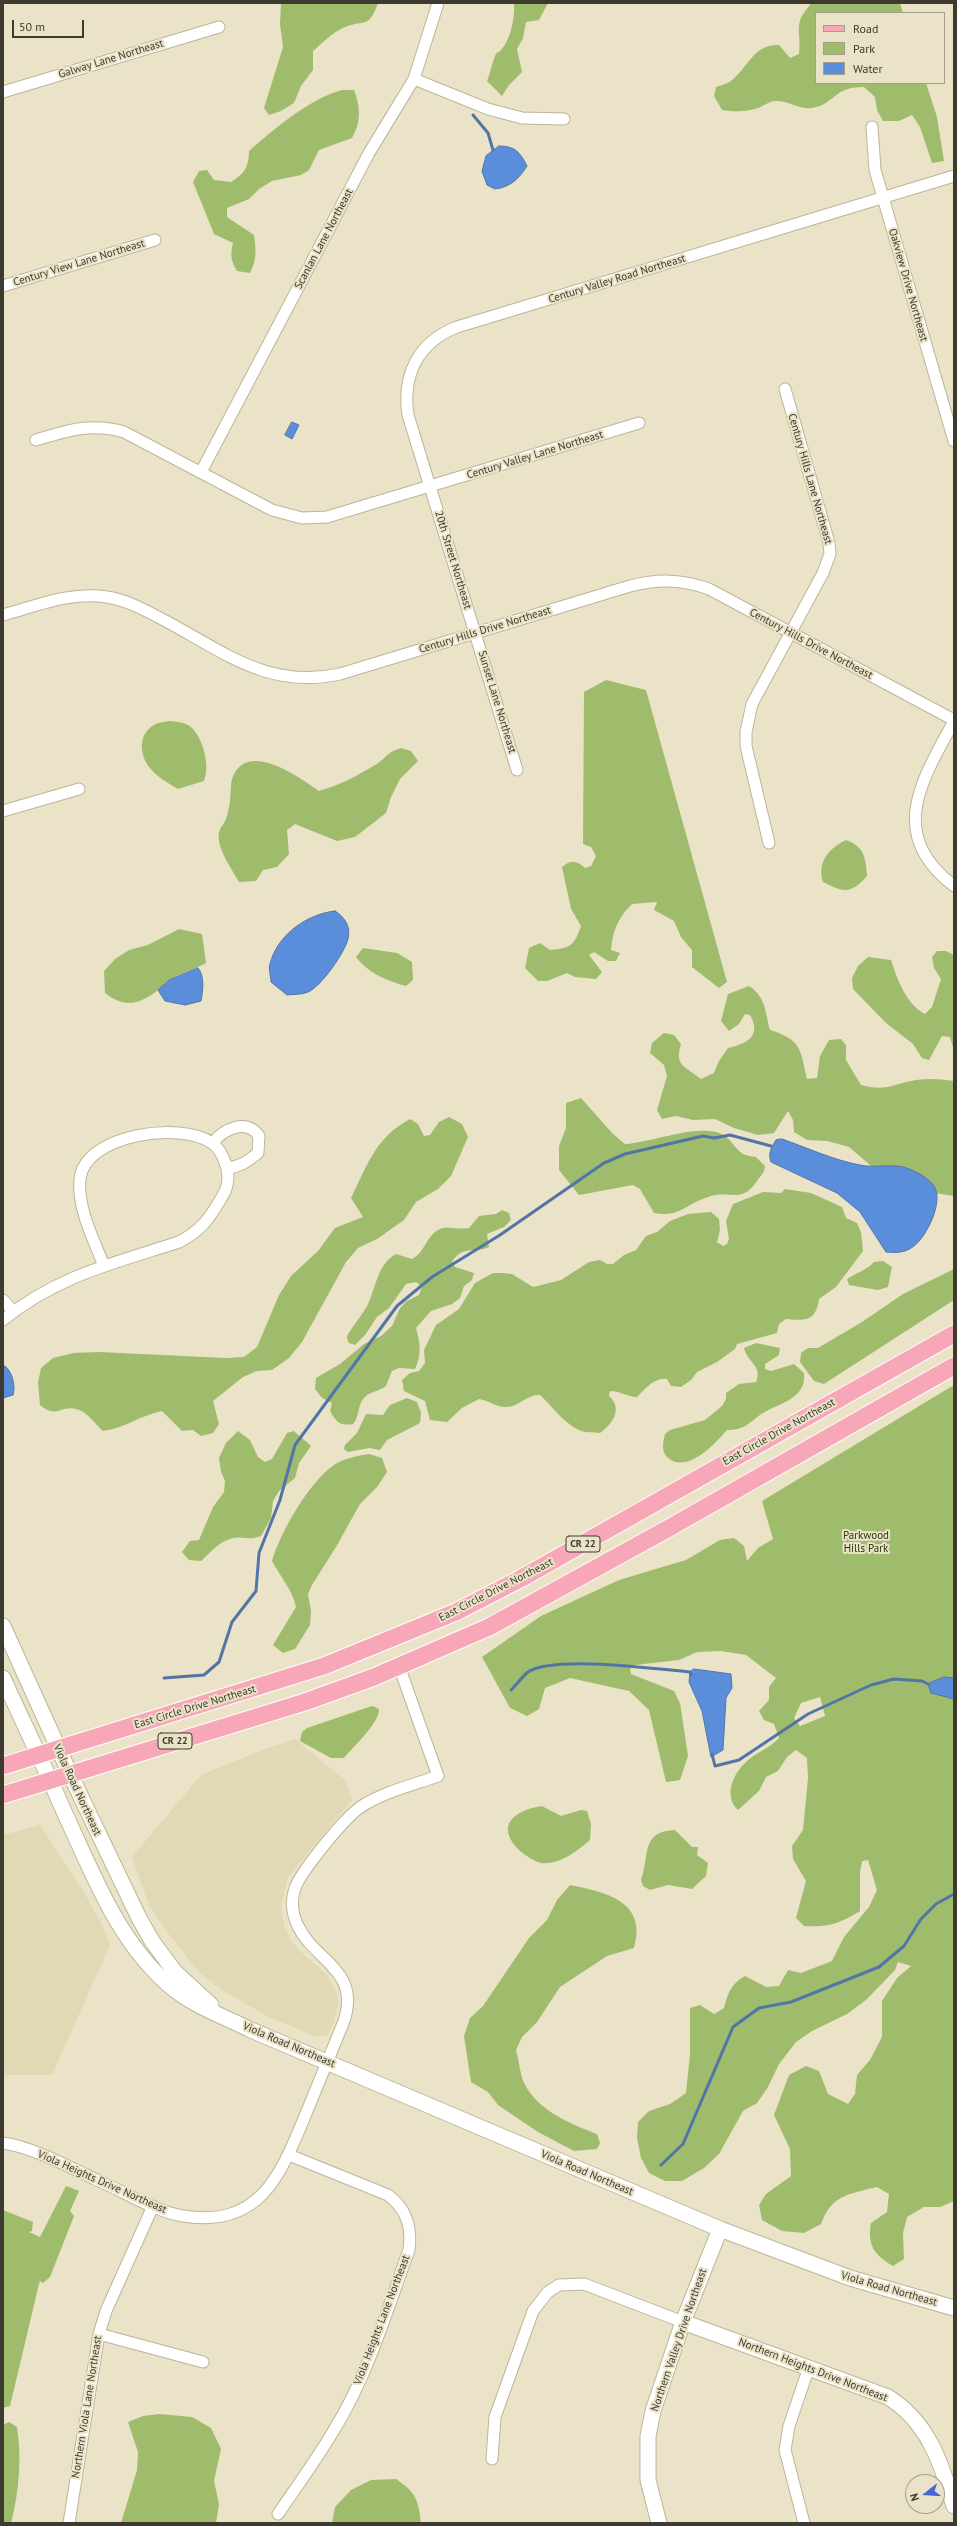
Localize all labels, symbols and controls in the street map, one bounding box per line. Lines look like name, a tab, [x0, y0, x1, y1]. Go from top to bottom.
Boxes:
scale bar	[14, 12, 86, 38]
legend	[815, 12, 945, 84]
text: 50 m	[19, 19, 45, 34]
text: Road	[853, 21, 878, 36]
street label: Galway Lane Northeast	[57, 37, 165, 81]
text: Park	[853, 41, 875, 56]
text: Water	[853, 61, 883, 76]
street label: Scanlan Lane Northeast	[292, 187, 356, 291]
street label: Oakview Drive Northeast	[886, 227, 930, 343]
street label: Century View Lane Northeast	[12, 237, 146, 289]
street label: Century Valley Road Northeast	[547, 252, 687, 306]
street label: Century Hills Lane Northeast	[785, 412, 835, 546]
street label: Century Valley Lane Northeast	[465, 428, 605, 482]
street label: 20th Street Northeast	[432, 509, 474, 611]
street label: Century Hills Drive Northeast	[417, 604, 553, 656]
street label: Century Hills Drive Northeast	[747, 606, 875, 682]
street label: Sunset Lane Northeast	[475, 649, 519, 755]
street label: East Circle Drive Northeast	[721, 1396, 837, 1468]
park label: Parkwood Hills Park	[843, 1529, 889, 1555]
road number: CR 22	[566, 1536, 600, 1552]
street label: East Circle Drive Northeast	[437, 1555, 555, 1625]
street label: East Circle Drive Northeast	[133, 1682, 257, 1732]
road number: CR 22	[158, 1733, 192, 1749]
street label: Viola Road Northeast	[50, 1742, 104, 1838]
street label: Viola Road Northeast	[241, 2019, 337, 2071]
street label: Viola Road Northeast	[539, 2147, 635, 2199]
street label: Viola Heights Drive Northeast	[35, 2148, 169, 2216]
street label: Viola Heights Lane Northeast	[351, 2253, 413, 2387]
street label: Northern Valley Drive Northeast	[648, 2267, 710, 2413]
street label: Viola Road Northeast	[839, 2269, 939, 2309]
street label: Northern Viola Lane Northeast	[69, 2335, 105, 2479]
street label: Northern Heights Drive Northeast	[737, 2335, 889, 2405]
north arrow	[905, 2474, 945, 2514]
text: N	[907, 2492, 922, 2503]

